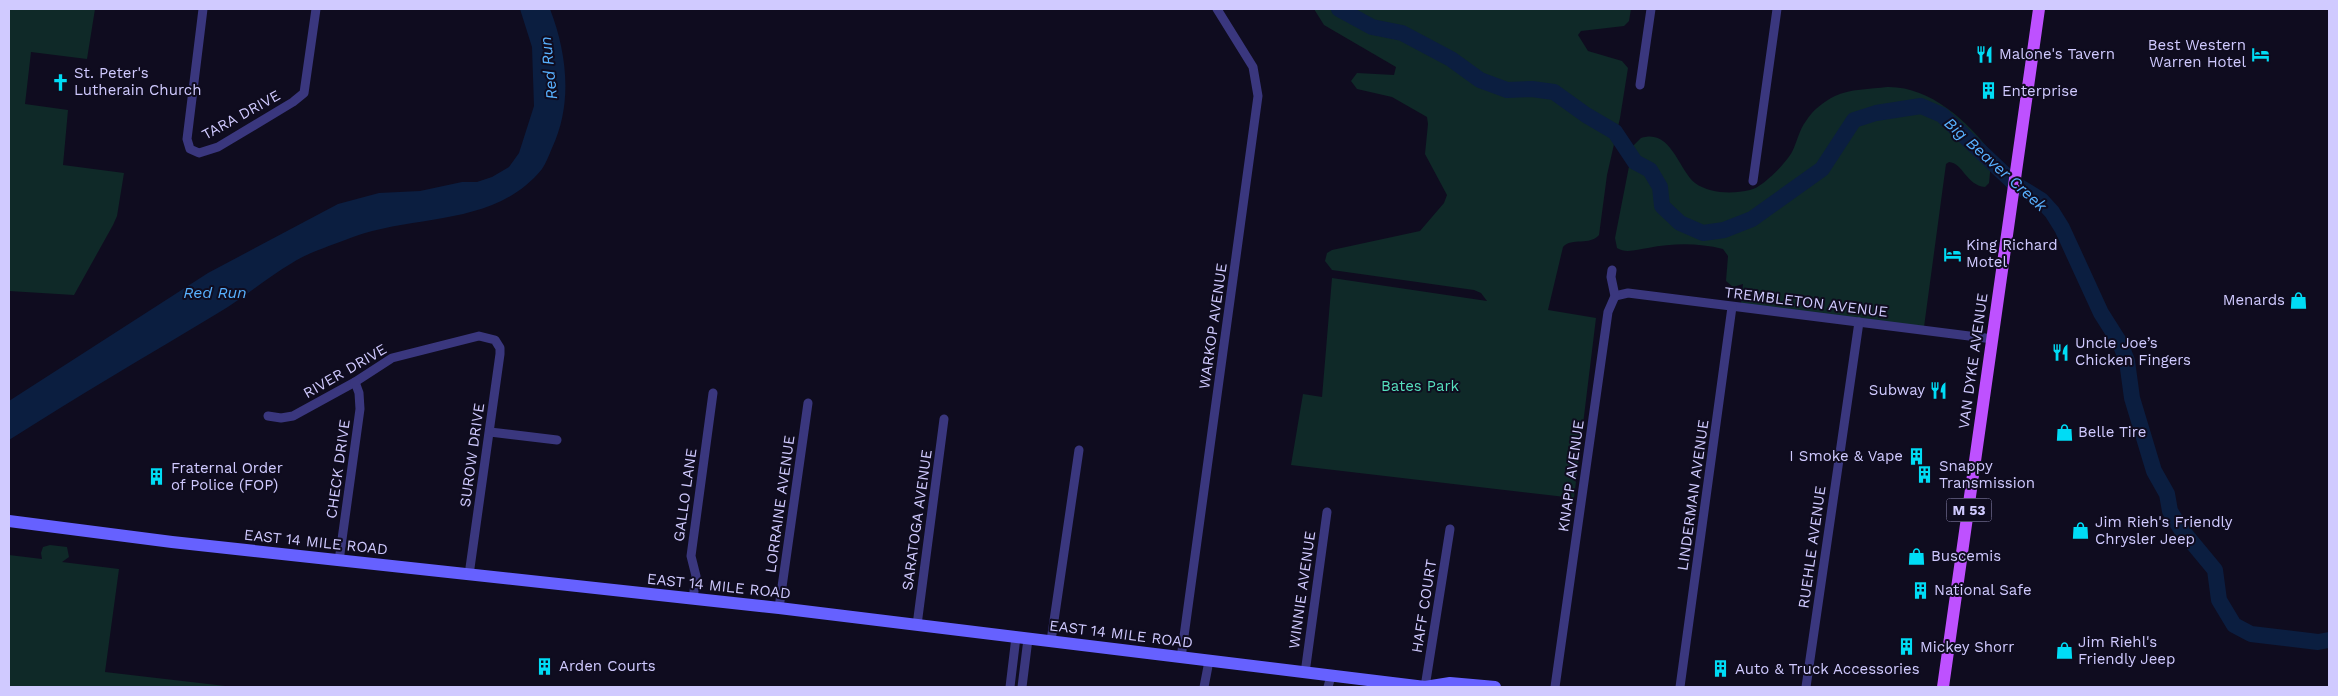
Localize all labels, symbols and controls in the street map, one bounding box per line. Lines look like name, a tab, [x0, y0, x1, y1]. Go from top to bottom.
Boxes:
water label: Red Run	[536, 35, 561, 100]
place label: Best Western Warren Hotel	[2148, 36, 2246, 71]
restaurant icon: Malone's Tavern	[1975, 44, 1995, 64]
hotel icon: Best Western Warren Hotel	[2250, 44, 2270, 64]
place label: Malone's Tavern	[1999, 45, 2115, 63]
place label: St. Peter's Lutherain Church	[74, 64, 201, 99]
church icon: St. Peter's Lutherain Church	[50, 72, 70, 92]
building icon: Enterprise	[1978, 81, 1998, 101]
place label: Enterprise	[2002, 82, 2078, 100]
street label: TARA DRIVE	[199, 86, 283, 144]
water label: Big Beaver Creek	[1941, 113, 2052, 216]
place label: King Richard Motel	[1966, 236, 2058, 271]
hotel icon: King Richard Motel	[1942, 244, 1962, 264]
street label: WARKOP AVENUE	[1195, 262, 1231, 390]
water label: Red Run	[183, 283, 247, 302]
street label: TREMBLETON AVENUE	[1723, 283, 1889, 321]
shop icon: Menards	[2289, 290, 2309, 310]
place label: Menards	[2223, 291, 2285, 309]
street label: VAN DYKE AVENUE	[1955, 292, 1991, 430]
place label: Uncle Joe’s Chicken Fingers	[2075, 334, 2191, 369]
street label: RIVER DRIVE	[300, 340, 390, 402]
restaurant icon: Uncle Joe’s Chicken Fingers	[2051, 342, 2071, 362]
park label: Bates Park	[1381, 377, 1460, 395]
restaurant icon: Subway	[1929, 380, 1949, 400]
place label: Subway	[1869, 381, 1925, 399]
street label: SUROW DRIVE	[456, 402, 488, 508]
street label: CHECK DRIVE	[322, 418, 354, 520]
street label: LINDERMAN AVENUE	[1673, 418, 1713, 572]
street label: KNAPP AVENUE	[1554, 419, 1588, 533]
shop icon: Belle Tire	[2054, 422, 2074, 442]
place label: Belle Tire	[2078, 423, 2146, 441]
street label: LORRAINE AVENUE	[761, 434, 799, 574]
building icon: I Smoke & Vape	[1907, 446, 1927, 466]
street label: GALLO LANE	[670, 447, 700, 543]
place label: I Smoke & Vape	[1789, 447, 1903, 465]
street label: SARATOGA AVENUE	[898, 448, 936, 592]
place label: Snappy Transmission	[1939, 457, 2035, 492]
place label: Fraternal Order of Police (FOP)	[171, 459, 283, 494]
building icon: Snappy Transmission	[1915, 465, 1935, 485]
building icon: Fraternal Order of Police (FOP)	[147, 467, 167, 487]
street label: RUEHLE AVENUE	[1794, 484, 1830, 610]
road number: M 53	[1946, 498, 1992, 522]
place label: Jim Rieh's Friendly Chrysler Jeep	[2095, 513, 2233, 548]
shop icon: Jim Rieh's Friendly Chrysler Jeep	[2071, 521, 2091, 541]
street label: EAST 14 MILE ROAD	[243, 525, 389, 559]
street label: WINNIE AVENUE	[1285, 530, 1319, 650]
shop icon: Buscemis	[1907, 546, 1927, 566]
place label: Buscemis	[1931, 547, 2001, 565]
street label: HAFF COURT	[1408, 558, 1440, 654]
street label: EAST 14 MILE ROAD	[646, 569, 792, 603]
building icon: National Safe	[1910, 580, 1930, 600]
place label: National Safe	[1934, 581, 2032, 599]
street label: EAST 14 MILE ROAD	[1048, 616, 1194, 652]
place label: Jim Riehl's Friendly Jeep	[2078, 633, 2175, 668]
building icon: Mickey Shorr	[1896, 637, 1916, 657]
place label: Mickey Shorr	[1920, 638, 2014, 656]
shop icon: Jim Riehl's Friendly Jeep	[2054, 641, 2074, 661]
building icon: Arden Courts	[535, 656, 555, 676]
place label: Arden Courts	[559, 657, 656, 675]
building icon: Auto & Truck Accessories	[1711, 659, 1731, 679]
place label: Auto & Truck Accessories	[1735, 660, 1920, 678]

